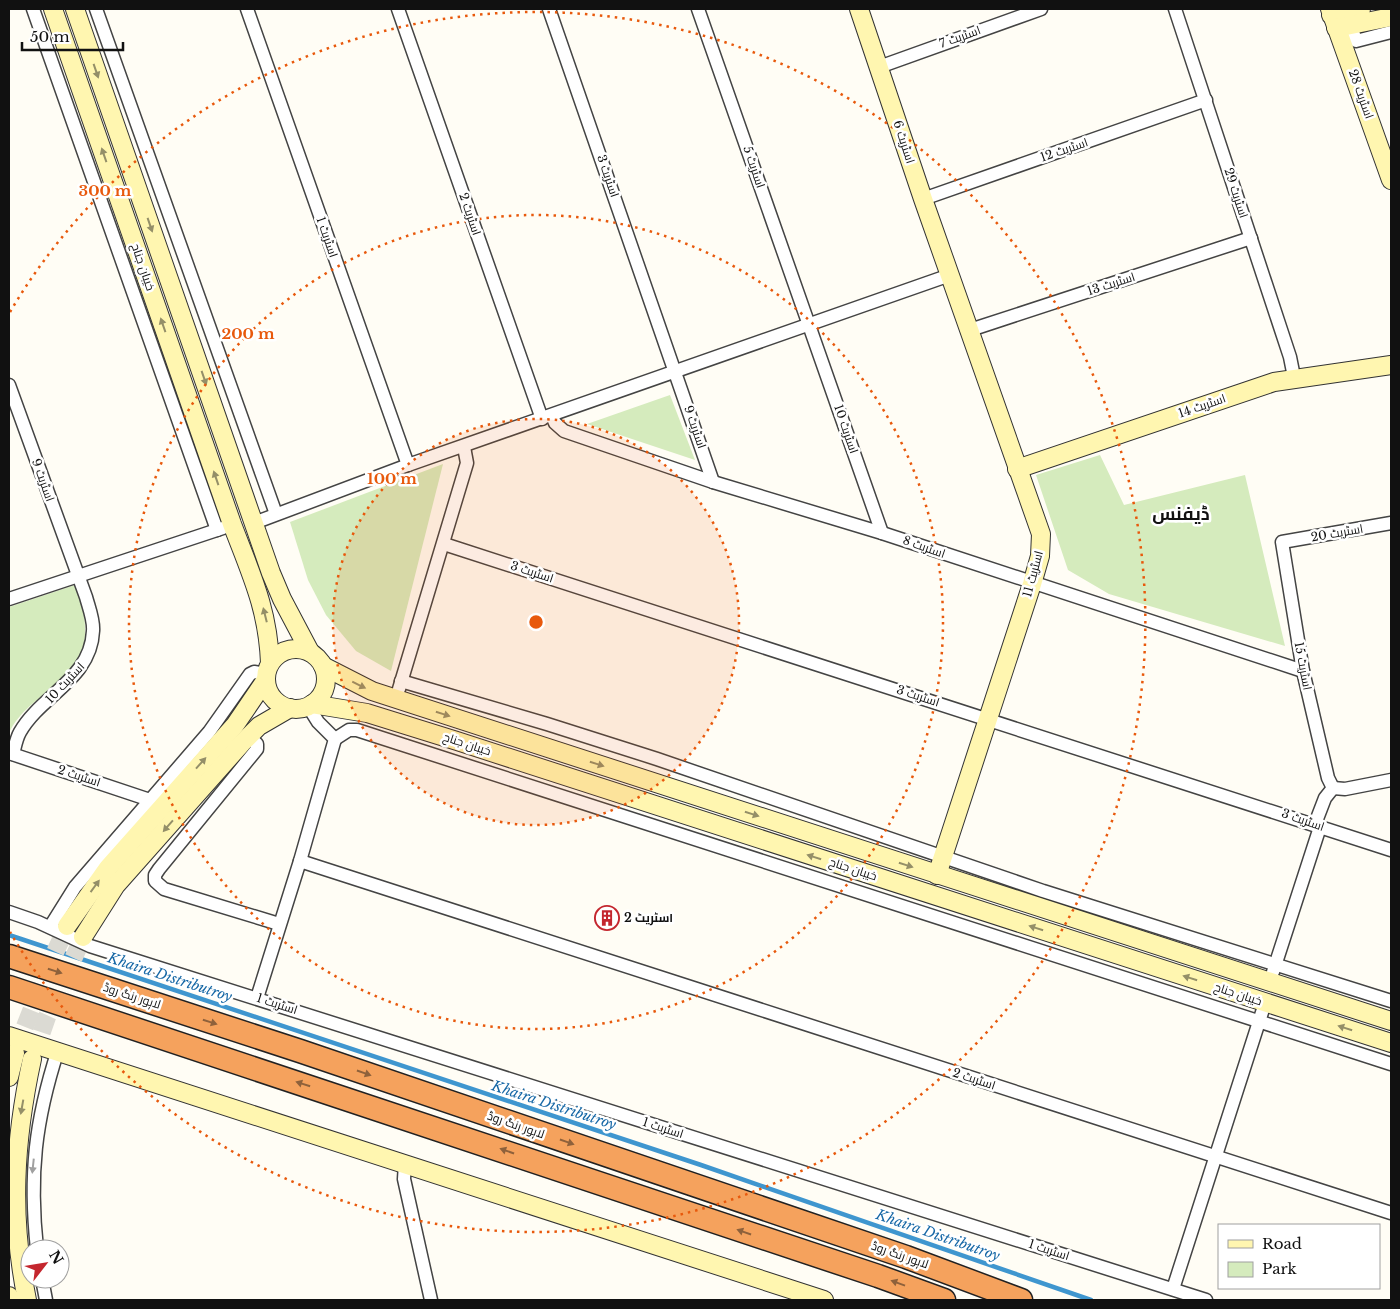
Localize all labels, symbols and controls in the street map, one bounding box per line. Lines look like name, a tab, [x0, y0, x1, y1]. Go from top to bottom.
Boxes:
scale bar	[22, 20, 124, 52]
street label: اسٹریٹ 7	[937, 22, 982, 51]
text: 50 m	[30, 27, 70, 46]
one-way arrow	[93, 64, 101, 79]
street label: اسٹریٹ 28	[1346, 67, 1377, 121]
street label: اسٹریٹ 6	[890, 118, 918, 165]
street label: اسٹریٹ 12	[1038, 134, 1090, 165]
street label: اسٹریٹ 5	[740, 144, 769, 190]
one-way arrow	[100, 147, 108, 162]
street label: اسٹریٹ 3	[594, 153, 623, 199]
street label: اسٹریٹ 29	[1221, 166, 1252, 220]
text: 300 m	[79, 181, 132, 200]
street label: اسٹریٹ 2	[456, 191, 485, 237]
street label: اسٹریٹ 1	[314, 214, 341, 259]
one-way arrow	[147, 217, 154, 232]
street label: خیبان جناح	[127, 241, 159, 293]
street label: اسٹریٹ 13	[1085, 269, 1137, 298]
one-way arrow	[159, 317, 167, 332]
text: 200 m	[222, 324, 275, 343]
one-way arrow	[200, 371, 208, 386]
street label: اسٹریٹ 14	[1176, 390, 1227, 421]
street label: اسٹریٹ 10	[831, 402, 862, 455]
street label: اسٹریٹ 9	[681, 403, 710, 450]
street label: اسٹریٹ 9	[29, 456, 58, 503]
text: 100 m	[367, 469, 417, 488]
one-way arrow	[212, 471, 219, 486]
district label: ڈیفنس	[1152, 503, 1210, 525]
street label: اسٹریٹ 20	[1310, 521, 1364, 544]
street label: اسٹریٹ 8	[901, 532, 947, 561]
street label: اسٹریٹ 11	[1019, 549, 1046, 599]
street label: اسٹریٹ 3	[509, 558, 555, 585]
one-way arrow	[261, 607, 269, 622]
centre of rings	[527, 613, 545, 631]
street label: اسٹریٹ 15	[1291, 640, 1316, 691]
street label: اسٹریٹ 10	[42, 659, 87, 706]
one-way arrow	[351, 680, 366, 689]
street label: اسٹریٹ 3	[895, 682, 941, 709]
one-way arrow	[436, 710, 451, 718]
street label: خیبان جناح	[441, 729, 493, 759]
one-way arrow	[195, 757, 206, 770]
one-way arrow	[590, 761, 605, 768]
street label: اسٹریٹ 2	[56, 762, 102, 789]
street label: اسٹریٹ 3	[1280, 805, 1326, 834]
one-way arrow	[745, 811, 760, 819]
one-way arrow	[163, 820, 174, 832]
one-way arrow	[807, 852, 822, 860]
street label: خیبان جناح	[827, 854, 879, 884]
one-way arrow	[899, 861, 914, 869]
one-way arrow	[90, 879, 100, 893]
building icon: اسٹریٹ 2	[594, 905, 620, 931]
place label: اسٹریٹ 2	[624, 910, 673, 926]
one-way arrow	[1028, 924, 1043, 932]
water label: Khaira Distributroy	[104, 948, 235, 1006]
one-way arrow	[48, 967, 63, 975]
one-way arrow	[1183, 974, 1198, 982]
street label: لاہور رنگ روڈ	[101, 979, 163, 1013]
street label: خیبان جناح	[1212, 979, 1264, 1009]
street label: اسٹریٹ 1	[255, 990, 299, 1017]
one-way arrow	[202, 1018, 217, 1026]
one-way arrow	[1337, 1024, 1352, 1032]
street label: اسٹریٹ 2	[951, 1065, 997, 1092]
one-way arrow	[357, 1069, 372, 1077]
water label: Khaira Distributroy	[488, 1076, 619, 1134]
one-way arrow	[296, 1079, 311, 1087]
one-way arrow	[18, 1099, 26, 1115]
street label: لاہور رنگ روڈ	[485, 1108, 547, 1142]
street label: اسٹریٹ 1	[641, 1114, 685, 1141]
one-way arrow	[560, 1139, 575, 1146]
one-way arrow	[500, 1147, 515, 1155]
one-way arrow	[29, 1158, 37, 1174]
water label: Khaira Distributroy	[873, 1205, 1003, 1265]
legend	[1218, 1224, 1380, 1289]
one-way arrow	[736, 1227, 751, 1235]
text: Road	[1262, 1234, 1302, 1253]
street label: اسٹریٹ 1	[1027, 1236, 1071, 1263]
street label: لاہور رنگ روڈ	[869, 1238, 931, 1272]
north arrow	[20, 1239, 70, 1289]
text: N	[45, 1247, 67, 1268]
text: Park	[1262, 1259, 1298, 1278]
one-way arrow	[890, 1279, 905, 1287]

